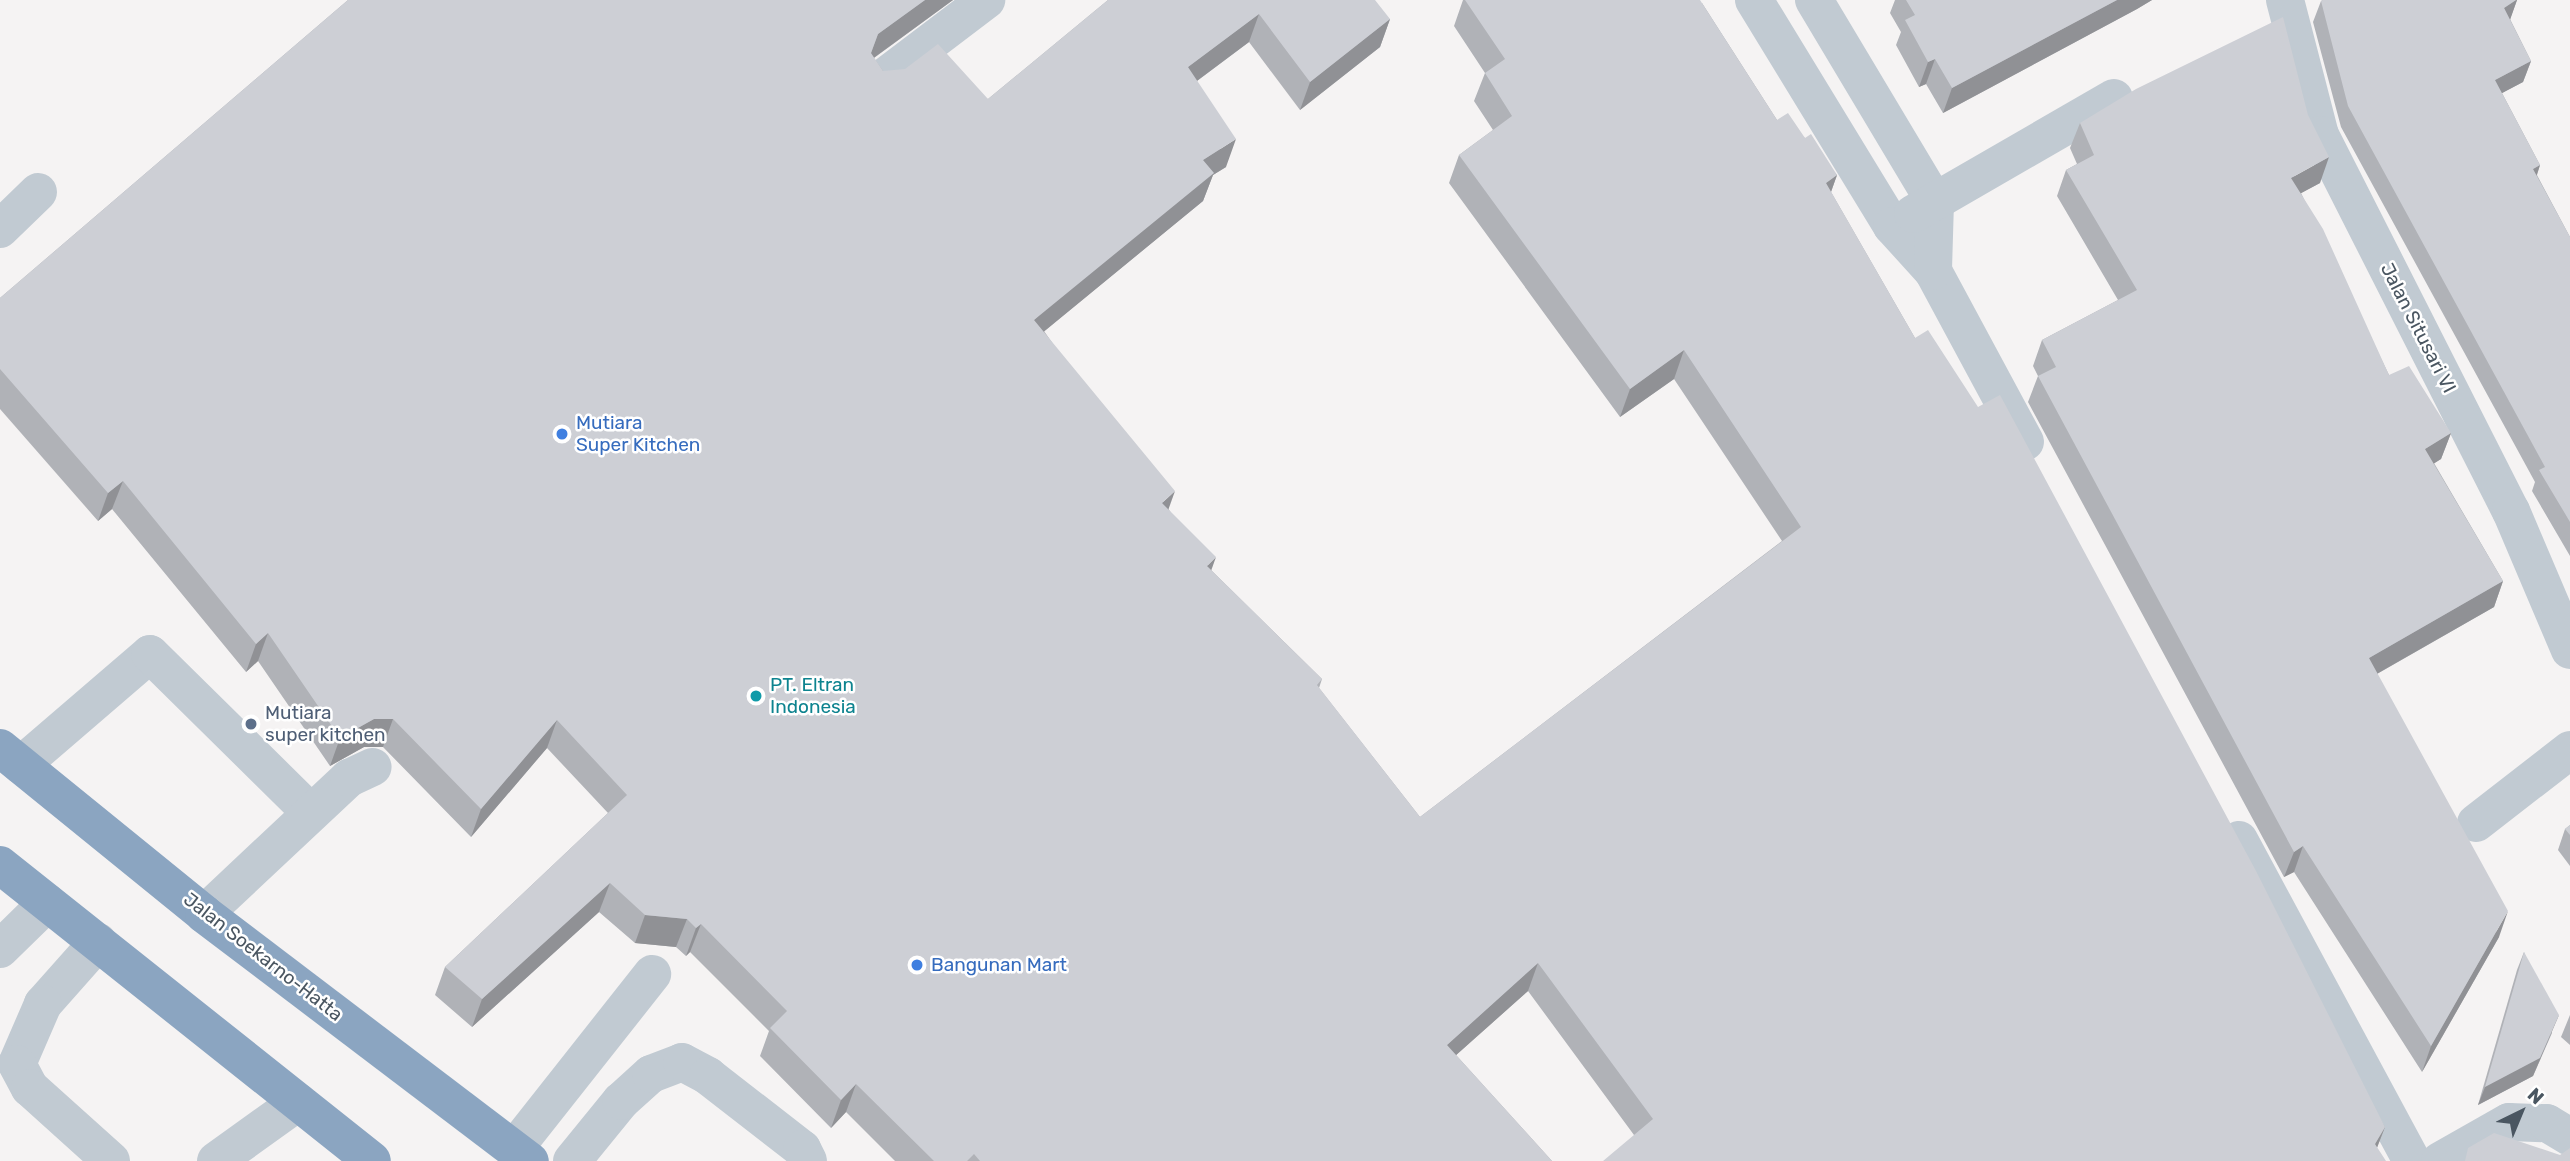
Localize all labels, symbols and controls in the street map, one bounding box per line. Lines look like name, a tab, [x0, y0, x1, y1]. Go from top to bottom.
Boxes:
street label: Jalan Situsari VI	[2375, 259, 2461, 397]
place label: Mutiara Super Kitchen	[576, 412, 701, 456]
marker: Mutiara Super Kitchen	[554, 426, 570, 442]
place label: PT. Eltran Indonesia	[770, 674, 856, 718]
marker: PT. Eltran Indonesia	[748, 688, 764, 704]
place label: Mutiara super kitchen	[265, 702, 386, 746]
marker: Mutiara super kitchen	[243, 716, 259, 732]
street label: Jalan Soekarno-Hatta	[179, 888, 347, 1026]
place label: Bangunan Mart	[931, 954, 1067, 976]
marker: Bangunan Mart	[909, 957, 925, 973]
north arrow	[2486, 1077, 2556, 1147]
text: N	[2523, 1083, 2548, 1109]

